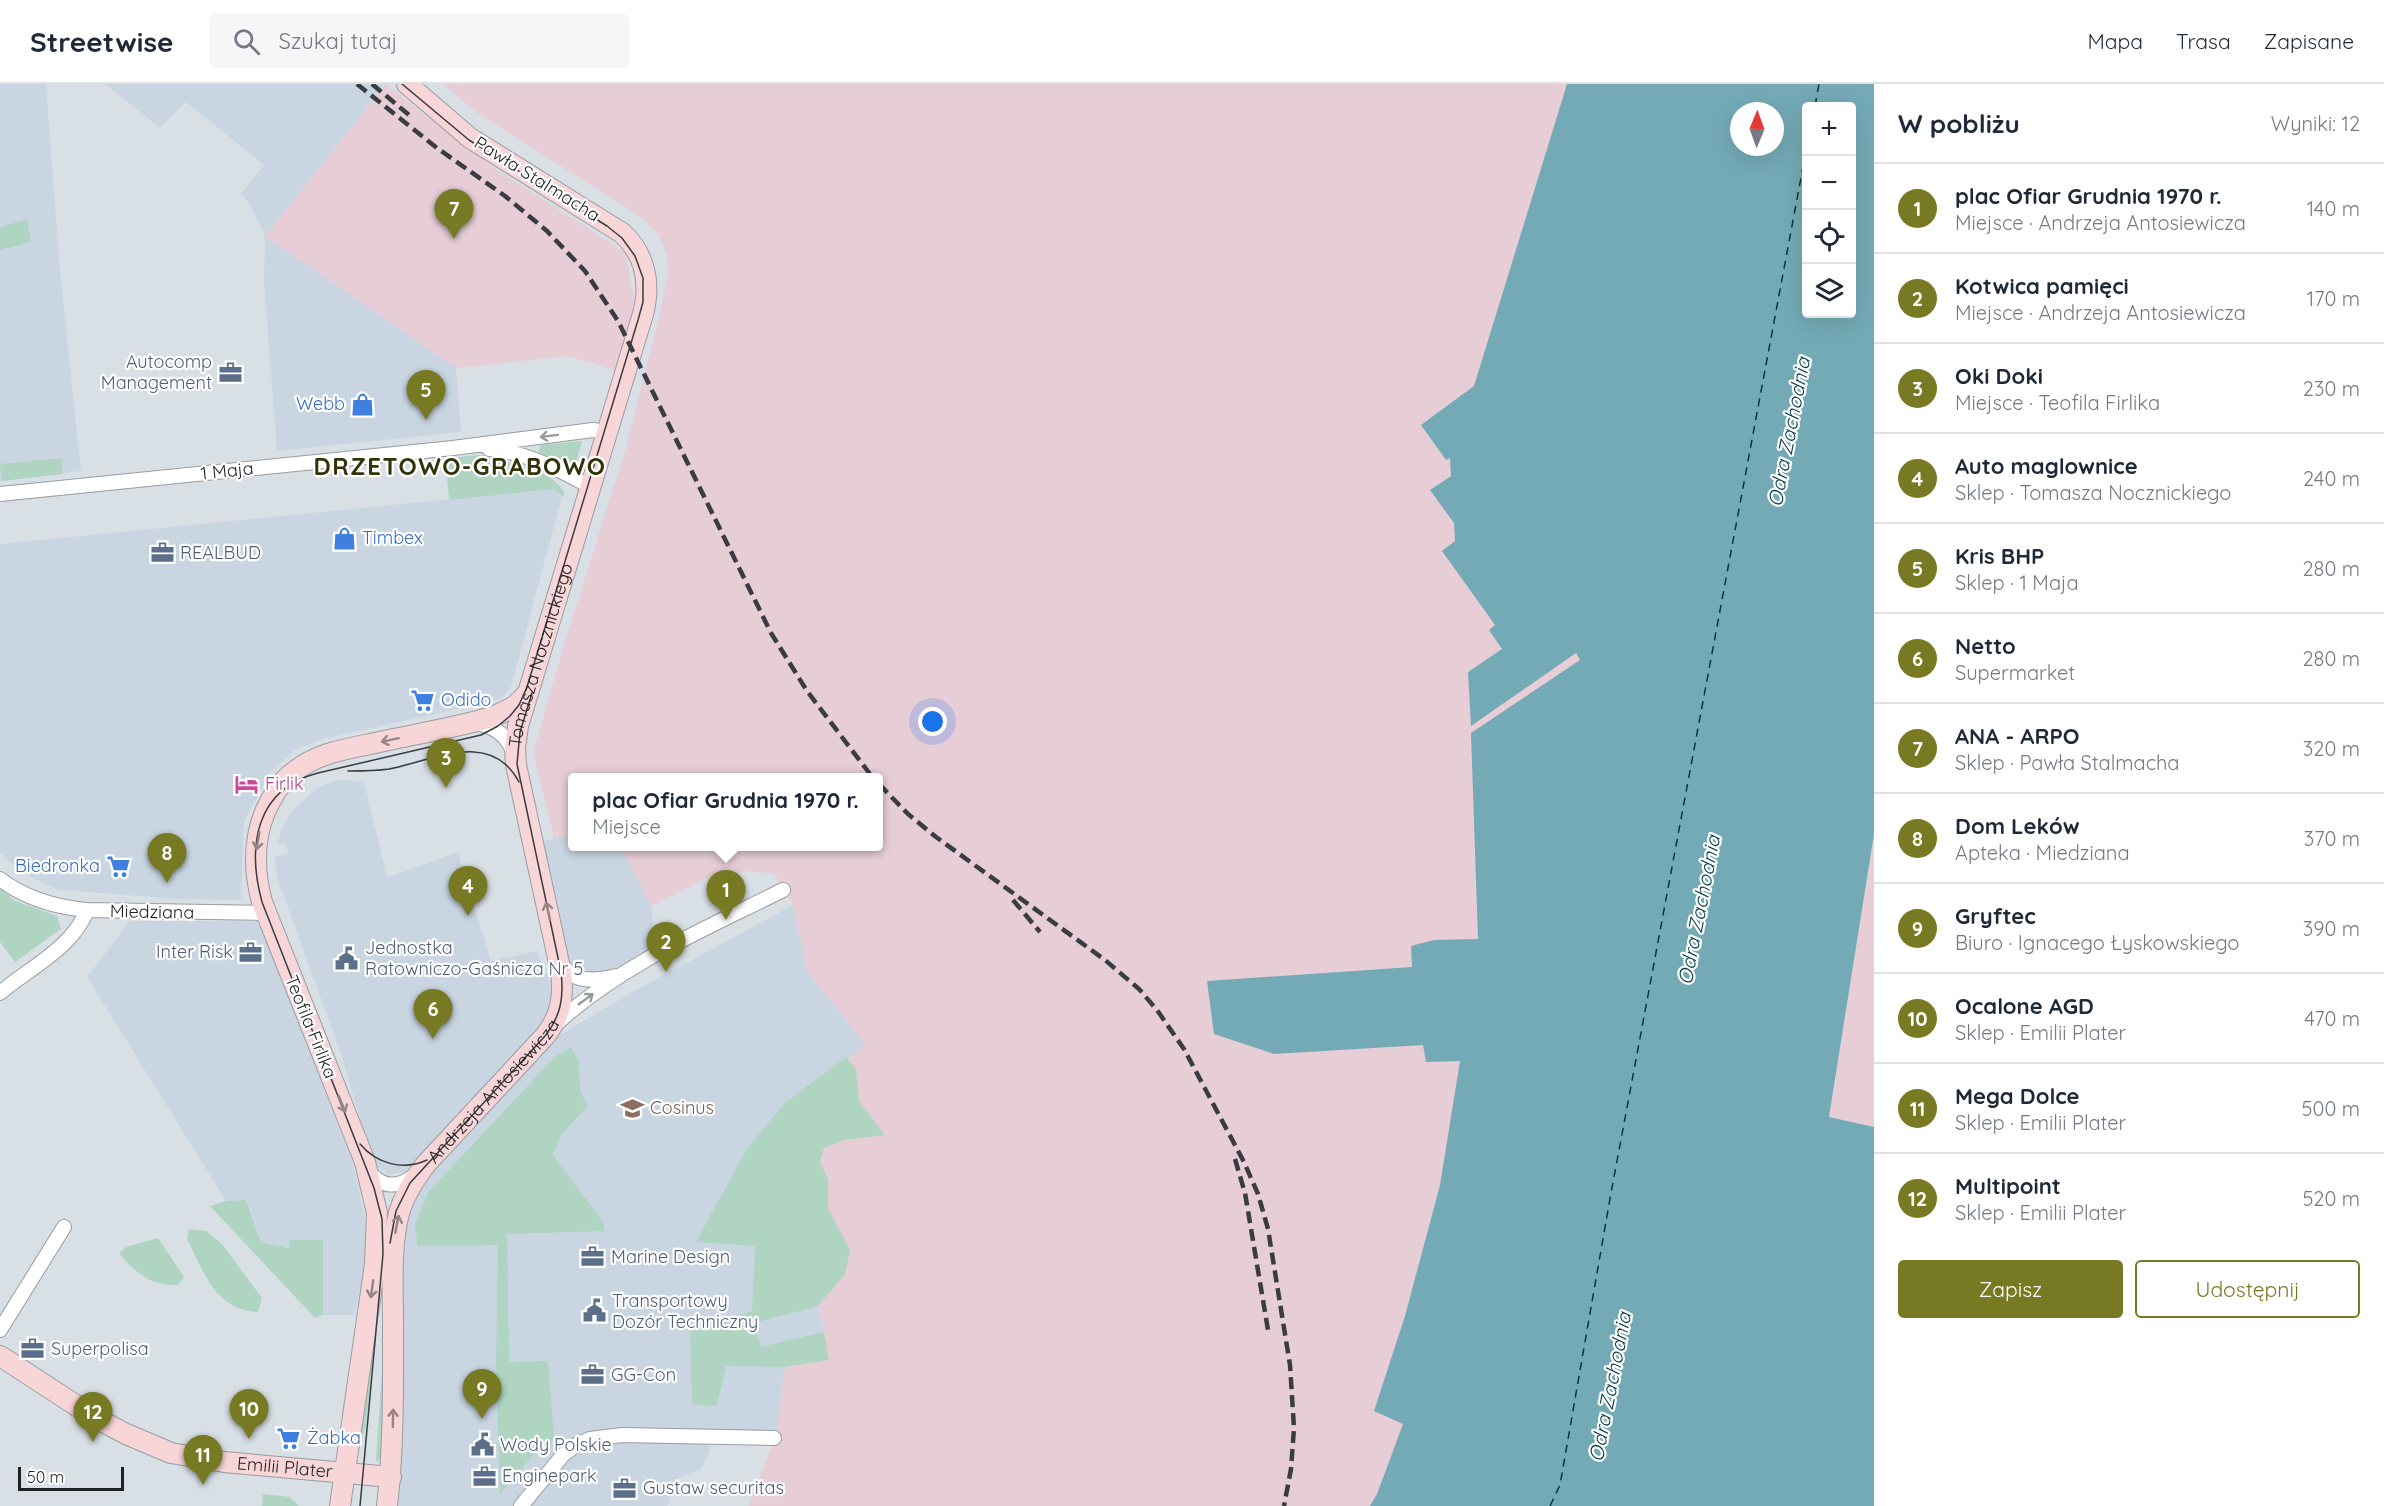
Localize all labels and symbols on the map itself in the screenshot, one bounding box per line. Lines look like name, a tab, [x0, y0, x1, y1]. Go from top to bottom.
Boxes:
north arrow	[1730, 102, 1784, 156]
street label: Pawła Stalmacha	[470, 131, 604, 226]
pin: 7	[434, 190, 474, 239]
place label: Autocomp Management	[101, 350, 212, 394]
water label: Odra Zachodnia	[1762, 353, 1816, 509]
office icon: Autocomp Management	[217, 359, 243, 385]
pin: 5	[406, 370, 446, 420]
shop icon: Webb	[350, 391, 376, 417]
place label: Webb	[296, 392, 345, 415]
one-way arrow	[540, 430, 560, 441]
district label: DRZETOWO-GRABOWO	[314, 451, 606, 481]
street label: 1 Maja	[199, 456, 255, 485]
shop icon: Timbex	[331, 525, 357, 551]
place label: Timbex	[362, 526, 423, 549]
office icon: REALBUD	[149, 540, 175, 566]
place label: REALBUD	[180, 541, 261, 564]
street label: Tomasza Nocznickiego	[503, 560, 578, 748]
supermarket icon: Odido	[410, 687, 436, 713]
place label: Odido	[441, 688, 491, 711]
your location	[918, 707, 947, 736]
one-way arrow	[381, 734, 400, 746]
pin: 3	[426, 738, 466, 788]
hotel icon: Firlik	[234, 771, 260, 797]
place label: Firlik	[265, 772, 304, 795]
one-way arrow	[252, 831, 263, 850]
water label: Odra Zachodnia	[1672, 831, 1726, 987]
pin: 8	[148, 834, 186, 883]
supermarket icon: Biedronka	[105, 853, 131, 879]
place label: Biedronka	[15, 854, 100, 877]
pin: 4	[448, 866, 488, 916]
pin: 1	[706, 870, 746, 920]
street label: Miedziana	[110, 899, 194, 924]
one-way arrow	[542, 902, 553, 921]
pin: 2	[646, 922, 686, 972]
place label: Jednostka Ratowniczo-Gaśnicza Nr 5	[365, 936, 583, 980]
office icon: Inter Risk	[238, 939, 264, 965]
place label: Inter Risk	[156, 940, 233, 963]
public building icon: Jednostka Ratowniczo-Gaśnicza Nr 5	[334, 945, 360, 971]
street label: Teofila Firlika	[280, 972, 343, 1082]
pin: 6	[414, 990, 452, 1039]
one-way arrow	[578, 993, 594, 1006]
street label: Andrzeja Antosiewicza	[422, 1015, 564, 1168]
one-way arrow	[337, 1094, 348, 1113]
school or university icon: Cosinus	[619, 1095, 645, 1121]
place label: Cosinus	[650, 1096, 714, 1119]
one-way arrow	[392, 1214, 403, 1234]
office icon: Marine Design	[580, 1244, 606, 1270]
place label: Marine Design	[611, 1245, 730, 1268]
one-way arrow	[366, 1279, 377, 1299]
place label: Transportowy Dozór Techniczny	[612, 1289, 758, 1333]
public building icon: Transportowy Dozór Techniczny	[581, 1298, 607, 1324]
water label: Odra Zachodnia	[1583, 1308, 1637, 1464]
office icon: Superpolisa	[20, 1336, 46, 1362]
place label: Superpolisa	[51, 1337, 149, 1360]
office icon: GG-Con	[580, 1362, 606, 1388]
place label: GG-Con	[611, 1363, 676, 1386]
pin: 9	[462, 1370, 502, 1419]
pin: 10	[230, 1390, 268, 1439]
pin: 12	[74, 1392, 112, 1442]
one-way arrow	[387, 1409, 399, 1429]
supermarket icon: Żabka	[276, 1425, 302, 1451]
place label: Żabka	[307, 1426, 361, 1449]
public building icon: Wody Polskie	[469, 1432, 495, 1458]
place label: Wody Polskie	[500, 1433, 612, 1456]
pin: 11	[184, 1436, 222, 1485]
street label: Emilii Plater	[236, 1451, 334, 1483]
office icon: Enginepark	[471, 1463, 497, 1489]
scale bar	[18, 1464, 124, 1492]
place label: Enginepark	[502, 1464, 597, 1487]
office icon: Gustaw securitas	[612, 1475, 638, 1501]
place label: Gustaw securitas	[643, 1476, 784, 1499]

